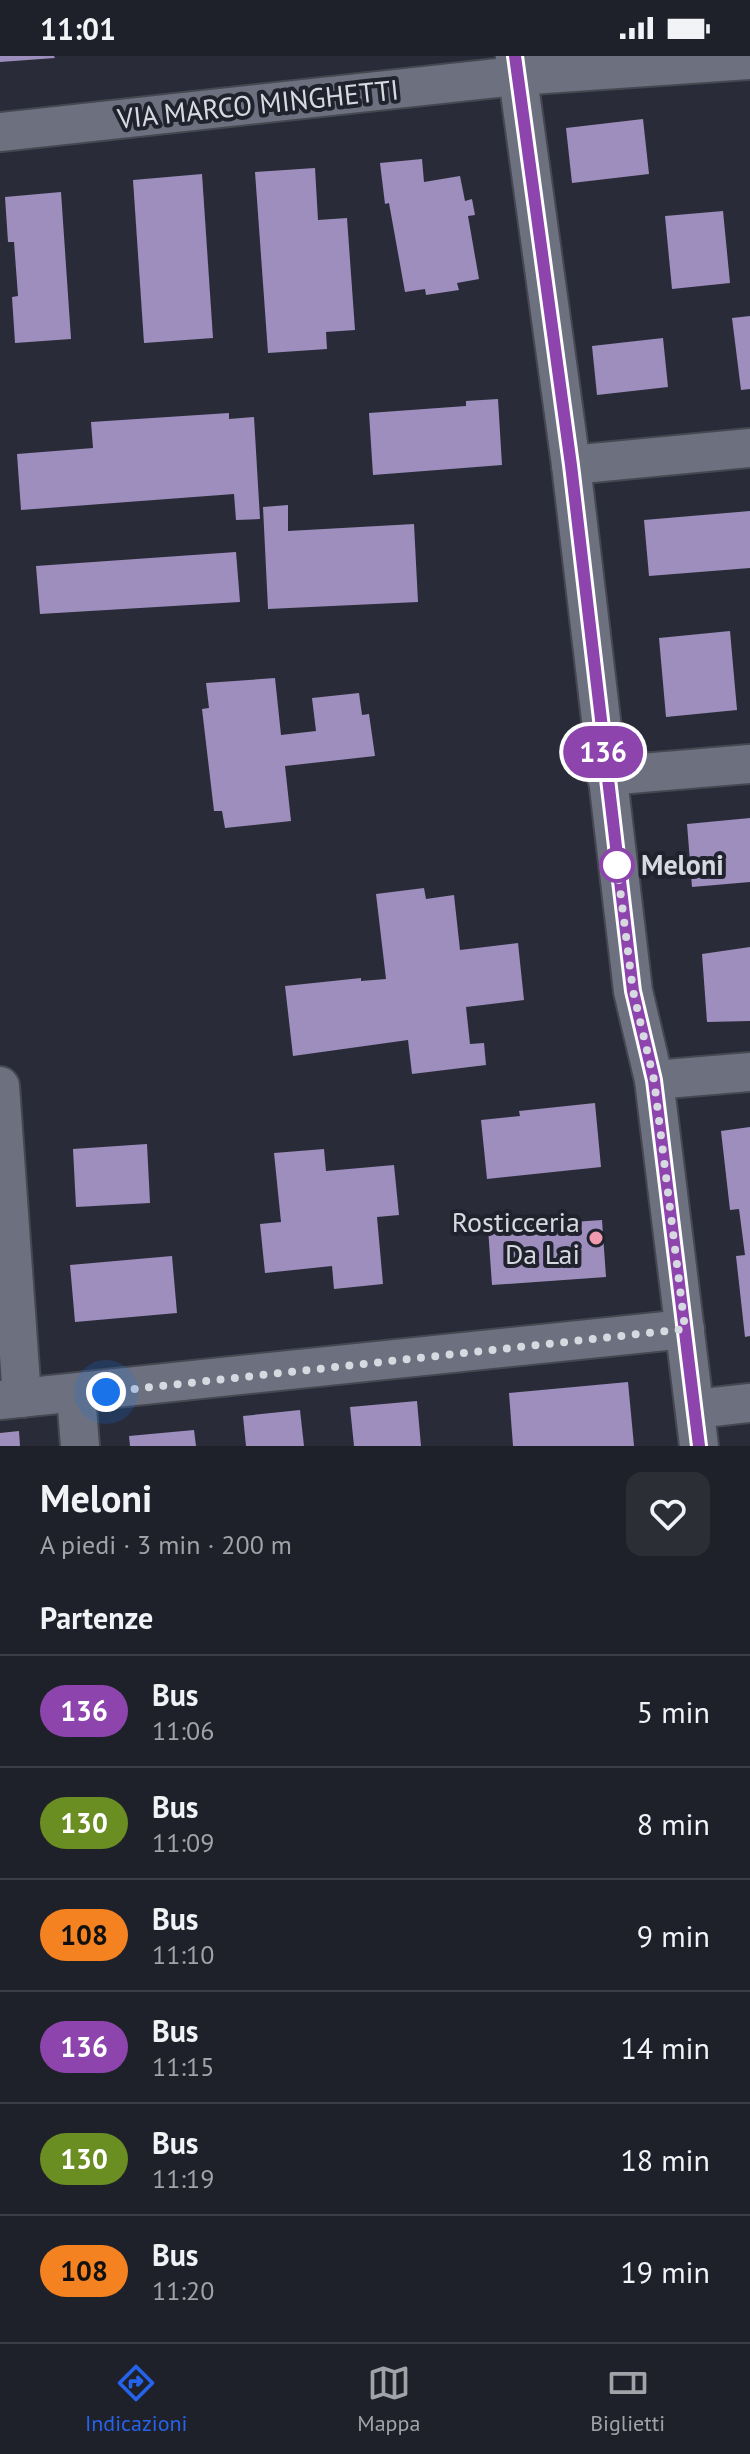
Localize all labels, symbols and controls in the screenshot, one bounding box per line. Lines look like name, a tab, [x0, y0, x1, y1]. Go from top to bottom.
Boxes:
text: 11:01	[40, 9, 116, 48]
street label: VIA MARCO MINGHETTI	[115, 70, 400, 137]
line badge: 136	[557, 726, 649, 778]
text: 136	[579, 733, 627, 770]
place label: Meloni	[641, 846, 724, 883]
marker: Meloni	[600, 848, 634, 882]
place label: Rosticceria Da Lai	[452, 1203, 580, 1272]
marker: Rosticceria Da Lai	[587, 1229, 605, 1247]
your location	[86, 1372, 126, 1412]
button: heart	[626, 1472, 710, 1556]
text: Meloni	[40, 1473, 152, 1522]
text: A piedi · 3 min · 200 m	[40, 1528, 292, 1561]
text: Partenze	[40, 1598, 153, 1637]
text: Bus	[152, 1675, 199, 1714]
text: 136	[60, 1692, 108, 1729]
text: 5 min	[637, 1692, 710, 1731]
text: 11:06	[152, 1714, 214, 1747]
text: Bus	[152, 1787, 199, 1826]
text: 130	[60, 1804, 108, 1841]
text: 8 min	[637, 1804, 710, 1843]
text: 11:09	[152, 1826, 214, 1859]
text: Bus	[152, 1899, 199, 1938]
text: 108	[60, 1916, 108, 1953]
text: 9 min	[637, 1916, 710, 1955]
text: 11:10	[152, 1938, 214, 1971]
text: Bus	[152, 2011, 199, 2050]
text: 136	[60, 2028, 108, 2065]
text: 14 min	[620, 2028, 710, 2067]
text: 11:15	[152, 2050, 214, 2083]
text: Bus	[152, 2123, 199, 2162]
text: 130	[60, 2140, 108, 2177]
text: 18 min	[620, 2140, 710, 2179]
text: 11:19	[152, 2162, 214, 2195]
text: Bus	[152, 2235, 199, 2274]
text: 108	[60, 2252, 108, 2289]
text: 19 min	[620, 2252, 710, 2291]
text: 11:20	[152, 2274, 214, 2307]
tab: Indicazioni	[85, 2361, 187, 2437]
tab: Mappa	[357, 2361, 420, 2437]
tab: Biglietti	[590, 2361, 665, 2437]

